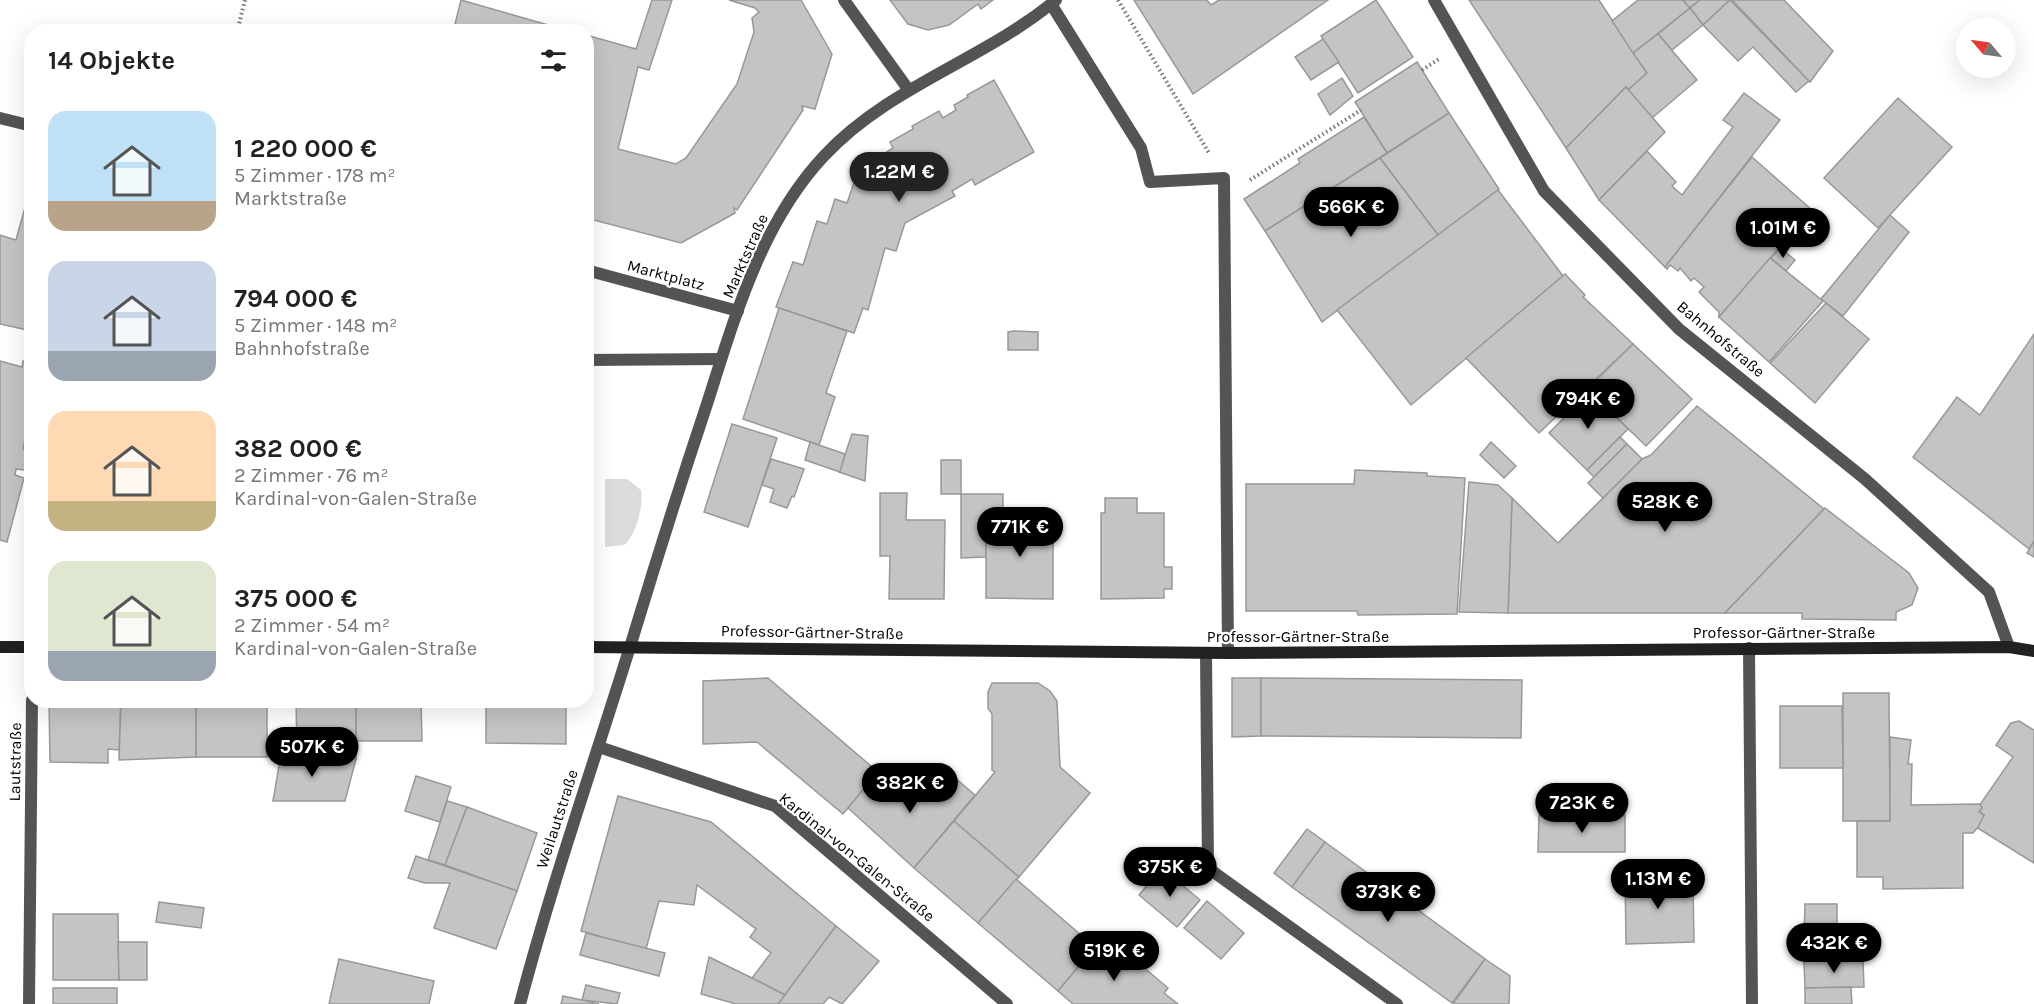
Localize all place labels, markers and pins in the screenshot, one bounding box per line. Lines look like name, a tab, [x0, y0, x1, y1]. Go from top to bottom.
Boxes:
pin: 1.22M €	[844, 152, 954, 203]
pin: 566K €	[1302, 187, 1400, 238]
pin: 1.01M €	[1728, 208, 1838, 259]
pin: 794K €	[1539, 379, 1637, 430]
pin: 528K €	[1616, 482, 1714, 533]
pin: 771K €	[971, 507, 1069, 558]
pin: 507K €	[263, 727, 361, 778]
pin: 382K €	[861, 763, 959, 814]
pin: 723K €	[1533, 783, 1631, 834]
pin: 375K €	[1121, 847, 1219, 898]
pin: 1.13M €	[1603, 859, 1713, 910]
pin: 373K €	[1339, 872, 1437, 923]
pin: 432K €	[1785, 923, 1883, 974]
pin: 519K €	[1065, 931, 1163, 982]

